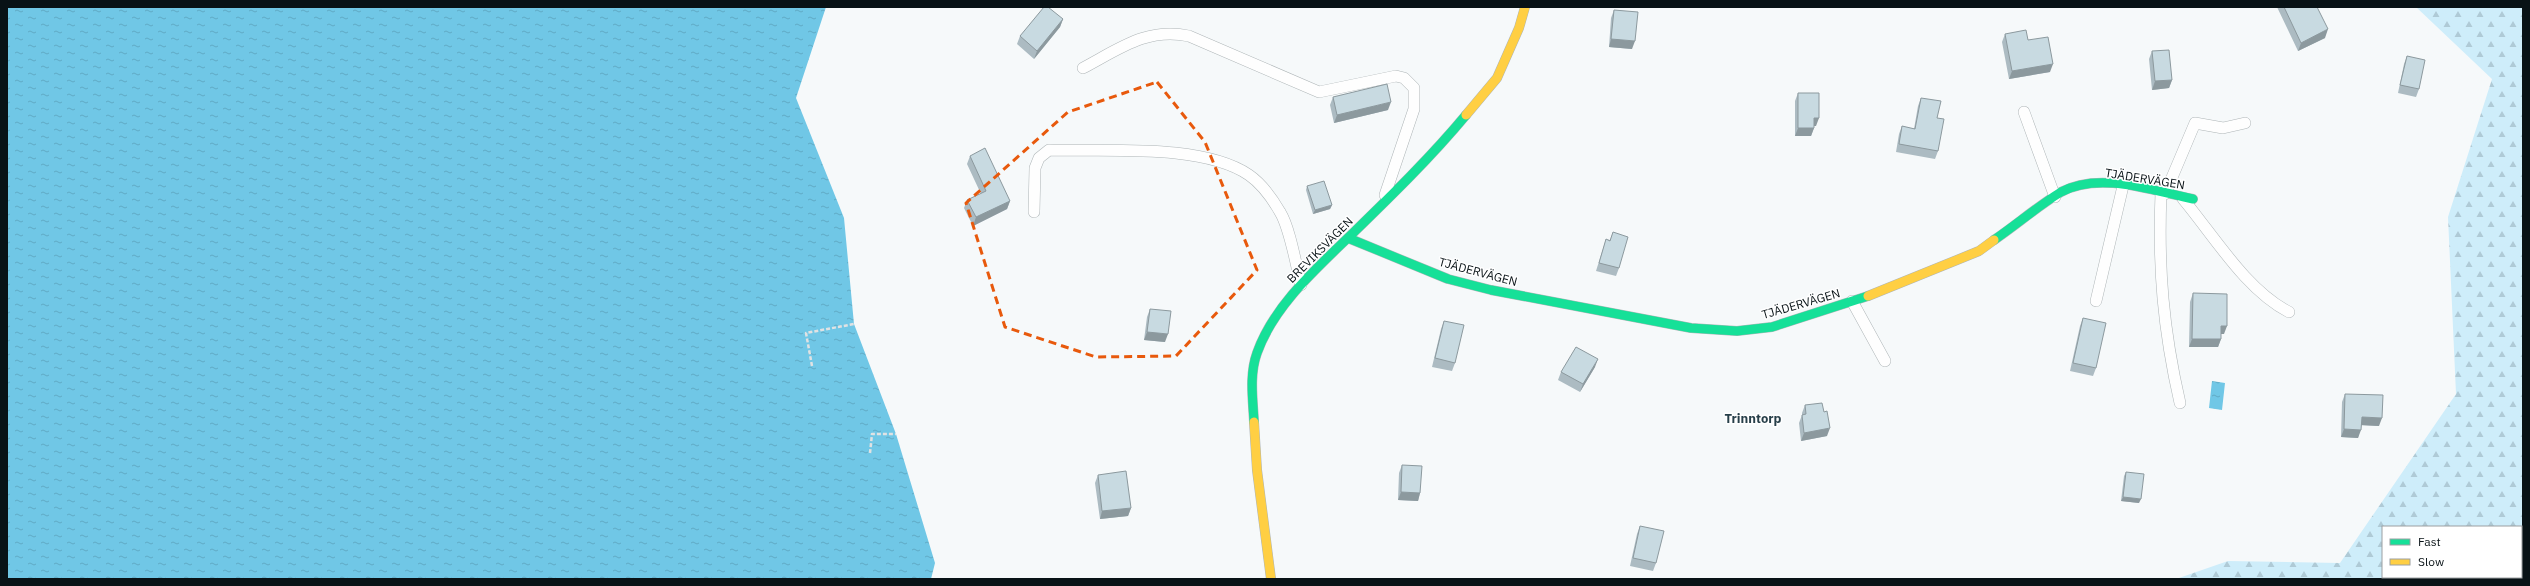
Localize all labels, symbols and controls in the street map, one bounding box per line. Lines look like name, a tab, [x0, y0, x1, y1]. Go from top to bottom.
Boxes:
street label: TJÄDERVÄGEN	[2104, 165, 2186, 192]
street label: BREVIKSVÄGEN	[1284, 214, 1356, 286]
street label: TJÄDERVÄGEN	[1437, 254, 1519, 289]
street label: TJÄDERVÄGEN	[1760, 285, 1842, 322]
district label: Trinntorp	[1725, 410, 1782, 427]
legend	[2382, 526, 2522, 578]
text: Fast	[2418, 534, 2441, 549]
text: Slow	[2418, 554, 2444, 569]

